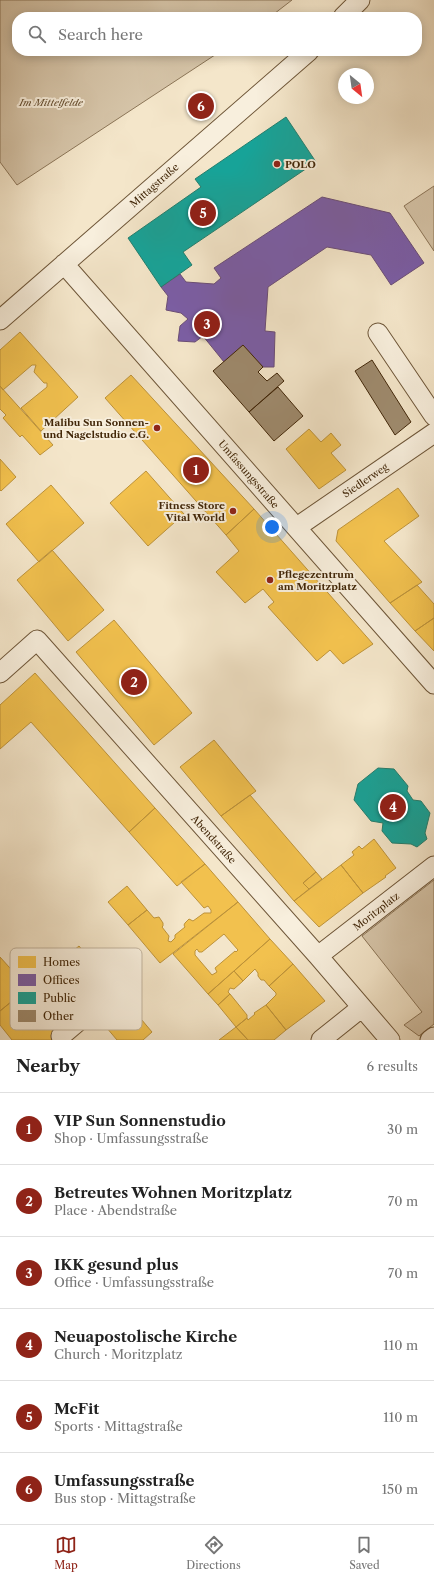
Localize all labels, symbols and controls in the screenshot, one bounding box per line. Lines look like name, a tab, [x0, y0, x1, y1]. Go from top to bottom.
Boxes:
search box	[12, 12, 422, 56]
icon: search	[26, 23, 48, 45]
text: Search here	[58, 25, 143, 44]
north arrow	[338, 68, 374, 104]
pin: 6	[188, 91, 214, 121]
park label: Im Mittelfelde	[18, 96, 84, 109]
place label: POLO	[285, 158, 316, 171]
marker: POLO	[272, 159, 282, 169]
street label: Mittagstraße	[127, 160, 182, 210]
pin: 5	[190, 198, 216, 228]
pin: 3	[194, 309, 220, 339]
place label: Malibu Sun Sonnen- und Nagelstudio e.G.	[43, 416, 149, 441]
marker: Malibu Sun Sonnen- und Nagelstudio e.G.	[152, 423, 162, 433]
street label: Umfassungsstraße	[215, 438, 282, 511]
pin: 1	[183, 455, 209, 485]
street label: Siedlerweg	[340, 460, 391, 500]
place label: Fitness Store Vital World	[159, 499, 225, 524]
marker: Fitness Store Vital World	[228, 506, 238, 516]
your location	[262, 517, 282, 537]
place label: Pflegezentrum am Moritzplatz	[278, 568, 357, 593]
marker: Pflegezentrum am Moritzplatz	[265, 575, 275, 585]
pin: 2	[121, 667, 147, 697]
pin: 4	[380, 792, 406, 822]
street label: Abendstraße	[188, 811, 239, 867]
street label: Moritzplatz	[351, 889, 402, 933]
legend	[10, 948, 142, 1030]
text: Homes	[43, 955, 80, 969]
text: Offices	[43, 973, 80, 987]
text: Public	[43, 991, 76, 1005]
text: Other	[43, 1009, 74, 1023]
text: Nearby	[16, 1056, 80, 1076]
text: 6 results	[367, 1058, 418, 1074]
text: VIP Sun Sonnenstudio	[54, 1111, 226, 1130]
text: 1	[26, 1121, 32, 1137]
text: 30 m	[387, 1121, 418, 1137]
text: Shop · Umfassungsstraße	[54, 1130, 209, 1146]
text: Betreutes Wohnen Moritzplatz	[54, 1183, 292, 1202]
text: 2	[25, 1193, 33, 1209]
text: 70 m	[388, 1193, 418, 1209]
text: Place · Abendstraße	[54, 1202, 177, 1218]
text: IKK gesund plus	[54, 1255, 178, 1274]
text: 3	[25, 1265, 33, 1281]
text: 70 m	[388, 1265, 418, 1281]
text: Office · Umfassungsstraße	[54, 1274, 214, 1290]
text: Neuapostolische Kirche	[54, 1327, 237, 1346]
text: 4	[25, 1337, 33, 1353]
text: 110 m	[383, 1337, 418, 1353]
text: Church · Moritzplatz	[54, 1346, 183, 1362]
text: McFit	[54, 1399, 99, 1418]
text: 5	[25, 1409, 33, 1425]
text: 110 m	[383, 1409, 418, 1425]
text: Sports · Mittagstraße	[54, 1418, 183, 1434]
text: Umfassungsstraße	[54, 1471, 194, 1490]
text: 6	[25, 1481, 33, 1497]
text: 150 m	[382, 1481, 418, 1497]
text: Bus stop · Mittagstraße	[54, 1490, 196, 1506]
tab: Map	[54, 1534, 78, 1572]
tab: Directions	[186, 1534, 241, 1572]
tab: Saved	[349, 1534, 380, 1572]

